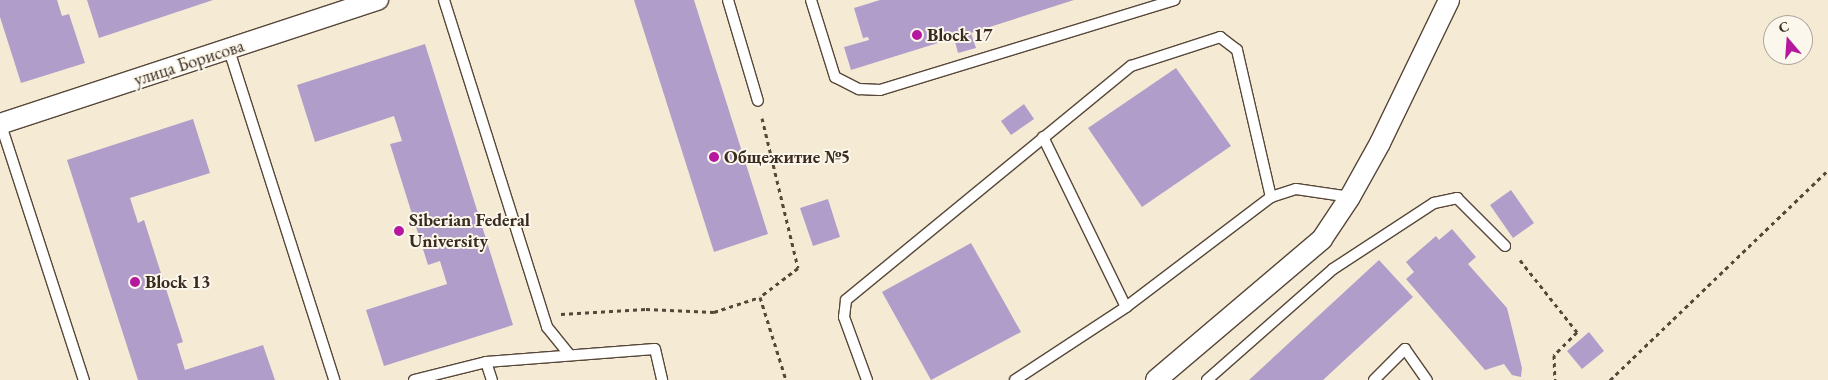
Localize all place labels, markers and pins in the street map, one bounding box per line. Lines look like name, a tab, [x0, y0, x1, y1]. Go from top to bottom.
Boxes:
place label: Block 17	[927, 24, 993, 46]
marker: Block 17	[911, 29, 923, 41]
place label: Общежитие №5	[724, 146, 850, 168]
marker: Общежитие №5	[708, 151, 720, 163]
place label: Siberian Federal University	[409, 210, 530, 252]
marker: Siberian Federal University	[393, 225, 405, 237]
place label: Block 13	[145, 271, 211, 293]
marker: Block 13	[129, 276, 141, 288]

